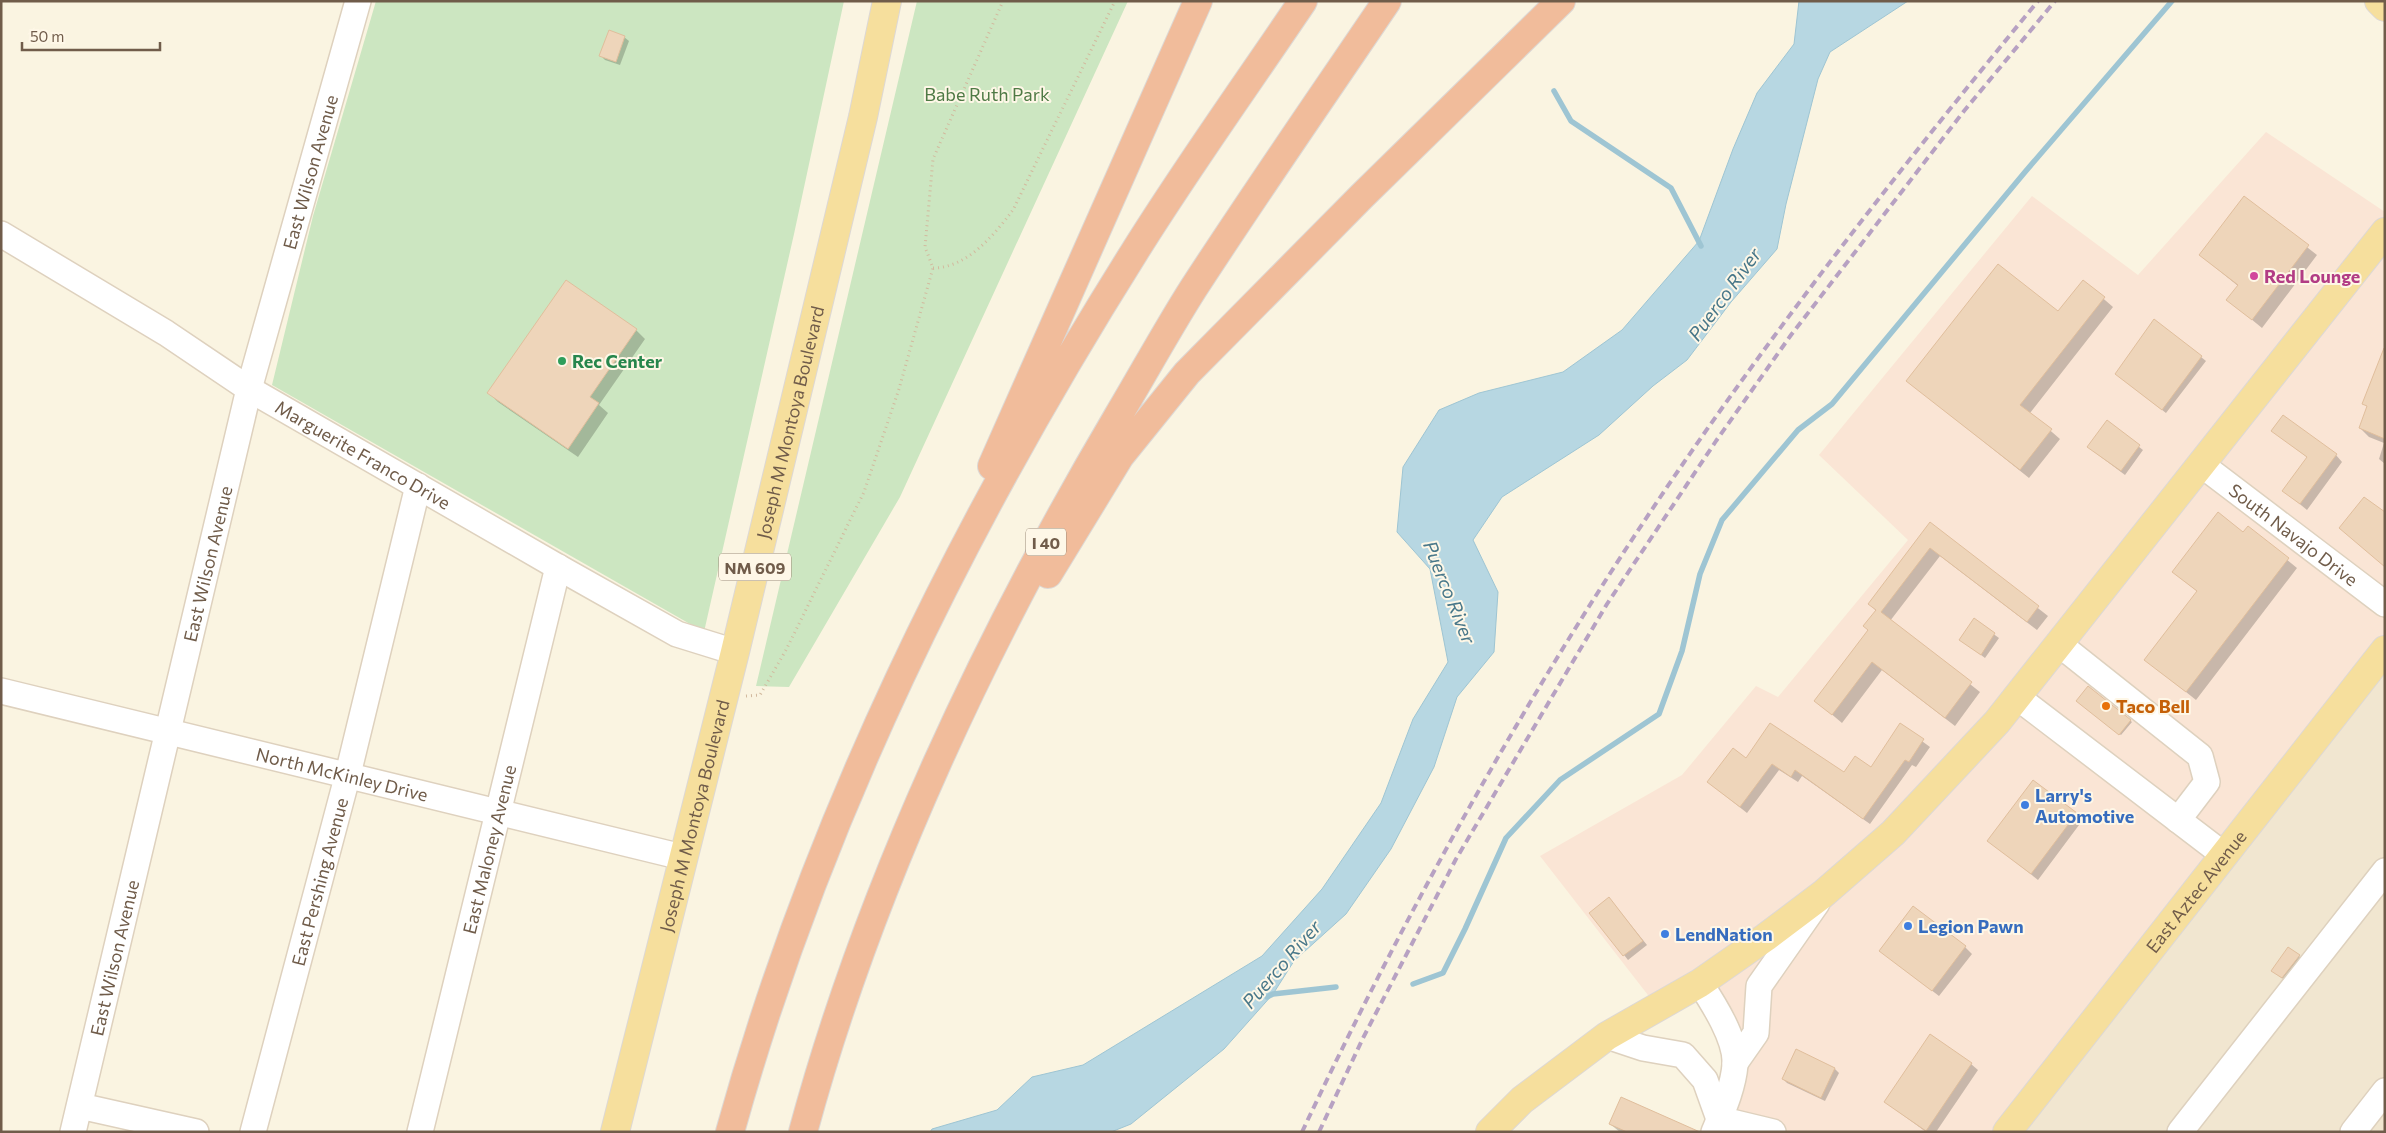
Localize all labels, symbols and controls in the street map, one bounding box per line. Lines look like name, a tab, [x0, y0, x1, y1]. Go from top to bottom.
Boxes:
scale bar	[22, 20, 160, 52]
text: 50 m	[30, 27, 64, 45]
park label: Babe Ruth Park	[924, 83, 1050, 105]
street label: East Wilson Avenue	[278, 92, 342, 252]
water label: Puerco River	[1683, 242, 1766, 345]
place label: Red Lounge	[2264, 265, 2360, 287]
marker: Red Lounge	[2248, 270, 2260, 282]
street label: Joseph M Montoya Boulevard	[751, 304, 828, 541]
place label: Rec Center	[572, 350, 663, 372]
marker: Rec Center	[556, 355, 568, 367]
street label: Marguerite Franco Drive	[271, 396, 454, 514]
street label: South Navajo Drive	[2225, 479, 2362, 591]
street label: East Wilson Avenue	[179, 484, 237, 644]
road number: I 40	[1026, 528, 1066, 556]
water label: Puerco River	[1419, 537, 1482, 648]
road number: NM 609	[719, 554, 791, 580]
place label: Taco Bell	[2116, 695, 2190, 717]
street label: Joseph M Montoya Boulevard	[654, 697, 734, 934]
marker: Taco Bell	[2100, 700, 2112, 712]
street label: North McKinley Drive	[254, 743, 430, 806]
street label: East Maloney Avenue	[458, 762, 520, 936]
place label: Larry's Automotive	[2035, 784, 2134, 827]
street label: East Pershing Avenue	[287, 795, 352, 968]
marker: Larry's Automotive	[2019, 799, 2031, 811]
street label: East Aztec Avenue	[2141, 826, 2251, 957]
street label: East Wilson Avenue	[85, 878, 143, 1038]
water label: Puerco River	[1237, 914, 1326, 1013]
place label: Legion Pawn	[1918, 915, 2024, 937]
marker: Legion Pawn	[1902, 920, 1914, 932]
place label: LendNation	[1675, 923, 1773, 945]
marker: LendNation	[1659, 928, 1671, 940]

